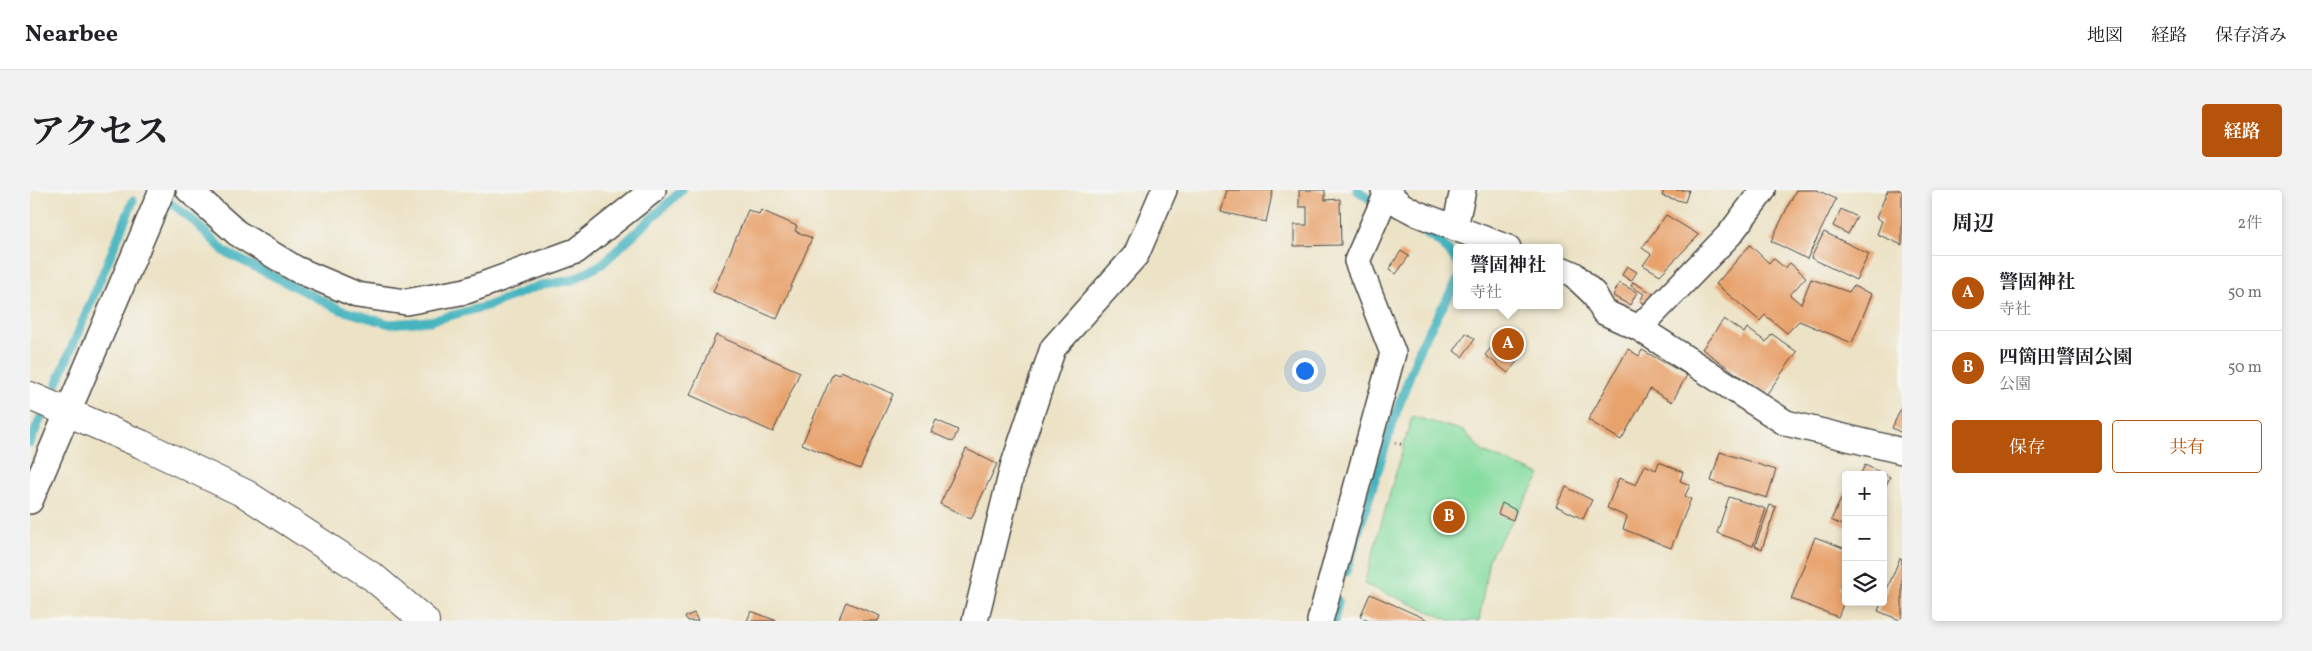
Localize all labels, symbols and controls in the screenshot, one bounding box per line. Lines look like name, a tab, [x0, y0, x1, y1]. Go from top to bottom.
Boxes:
text: Nearbee	[25, 18, 118, 52]
text: 地図	[2087, 24, 2123, 49]
text: 経路	[2151, 24, 2187, 49]
text: 保存済み	[2215, 24, 2287, 49]
button: 経路	[2202, 104, 2282, 157]
text: アクセス	[30, 110, 169, 158]
text: 周辺	[1952, 210, 1994, 239]
text: 2件	[2237, 213, 2262, 235]
popup	[1453, 244, 1563, 309]
text: 警固神社	[1470, 253, 1546, 279]
text: 警固神社	[1999, 270, 2075, 296]
text: 寺社	[1470, 282, 1502, 304]
text: A	[1962, 282, 1974, 304]
text: 50 m	[2228, 282, 2262, 304]
text: 寺社	[1999, 299, 2031, 321]
pin: A	[1492, 325, 1524, 363]
text: 四箇田警固公園	[1999, 345, 2132, 371]
text: B	[1963, 357, 1973, 379]
text: 50 m	[2228, 357, 2262, 379]
your location	[1292, 358, 1318, 384]
text: 公園	[1999, 374, 2031, 396]
button: 保存	[1952, 420, 2102, 473]
button: 共有	[2112, 420, 2262, 473]
map controls	[1842, 471, 1887, 606]
button: +	[1842, 471, 1887, 516]
pin: B	[1433, 498, 1465, 536]
button: −	[1842, 516, 1887, 561]
button: layers	[1842, 561, 1887, 606]

